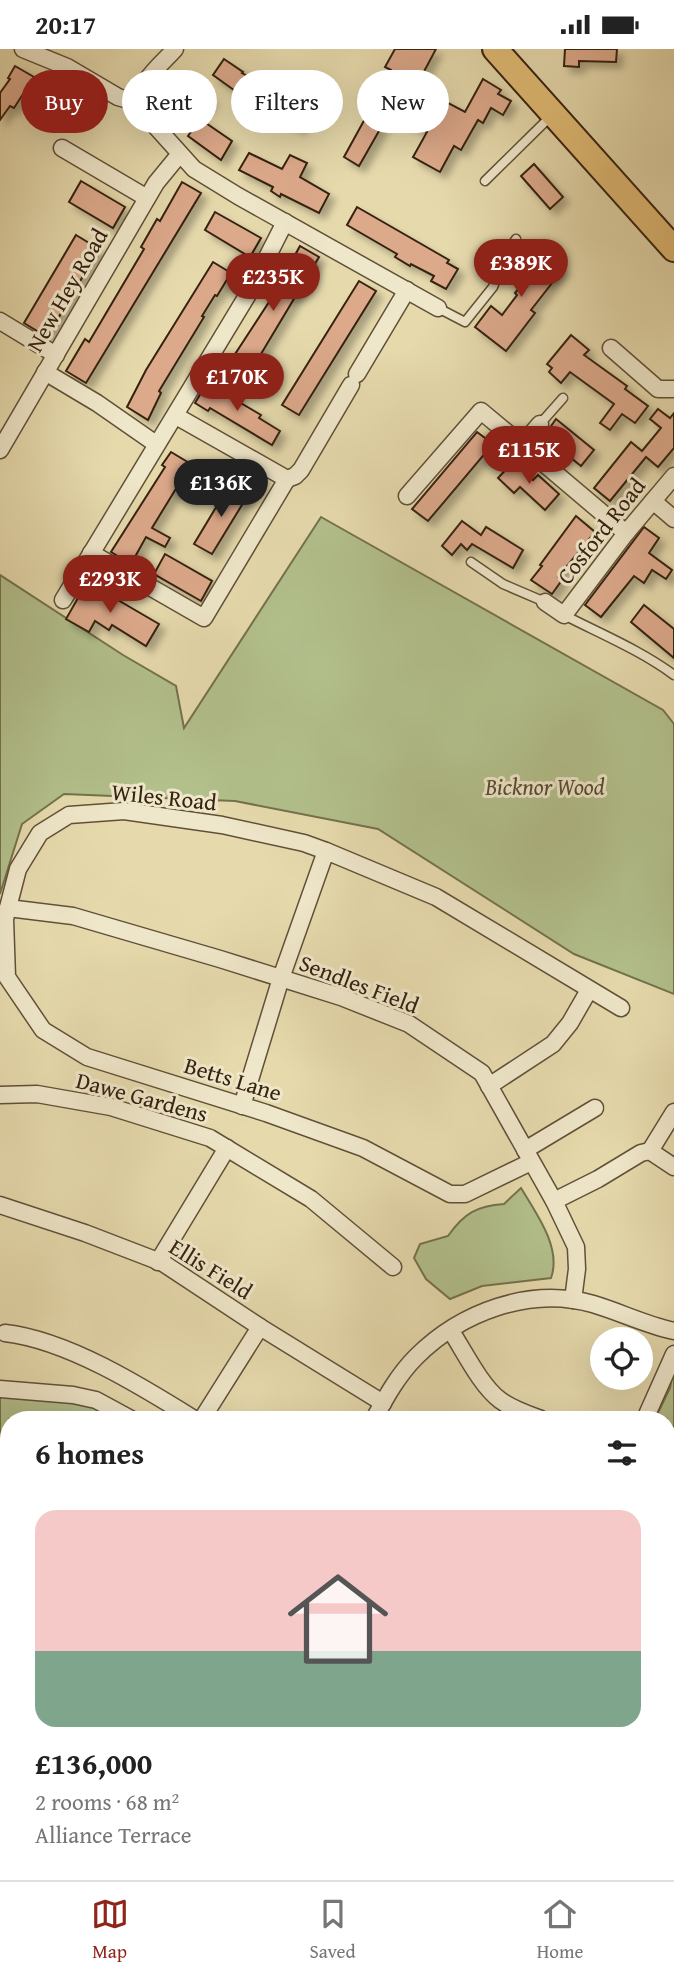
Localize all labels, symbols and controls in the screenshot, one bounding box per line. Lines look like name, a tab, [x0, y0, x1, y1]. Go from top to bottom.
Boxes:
text: 20:17	[35, 5, 96, 44]
chip: Buy	[21, 70, 108, 133]
chip: Rent	[122, 70, 217, 133]
chip: Filters	[231, 70, 343, 133]
chip: New	[357, 70, 449, 133]
street label: New Hey Road	[18, 221, 116, 358]
pin: £389K	[472, 239, 570, 299]
text: £389K	[490, 245, 552, 278]
pin: £235K	[224, 253, 322, 313]
text: £235K	[242, 259, 304, 292]
pin: £170K	[188, 353, 286, 413]
text: £170K	[206, 359, 268, 392]
pin: £115K	[480, 427, 578, 486]
text: £115K	[498, 432, 560, 465]
pin: £136K	[172, 459, 270, 519]
text: £136K	[190, 465, 252, 498]
street label: Cosford Road	[548, 470, 653, 591]
pin: £293K	[61, 555, 159, 615]
text: £293K	[79, 561, 141, 594]
park label: Bicknor Wood	[484, 770, 605, 803]
street label: Wiles Road	[110, 775, 219, 819]
street label: Sendles Field	[295, 946, 425, 1022]
street label: Betts Lane	[180, 1048, 286, 1109]
street label: Dawe Gardens	[73, 1063, 212, 1130]
street label: Ellis Field	[163, 1230, 260, 1307]
map controls	[590, 1327, 653, 1390]
button: locate	[590, 1327, 653, 1390]
text: 6 homes	[35, 1431, 144, 1475]
icon: filters	[603, 1434, 641, 1472]
icon: home	[275, 1556, 401, 1682]
text: £136,000	[35, 1741, 152, 1785]
text: 2 rooms · 68 m²	[35, 1785, 179, 1818]
text: Alliance Terrace	[35, 1818, 192, 1851]
tab: Map	[91, 1895, 129, 1965]
tab: Saved	[310, 1895, 356, 1965]
tab: Home	[537, 1895, 583, 1965]

